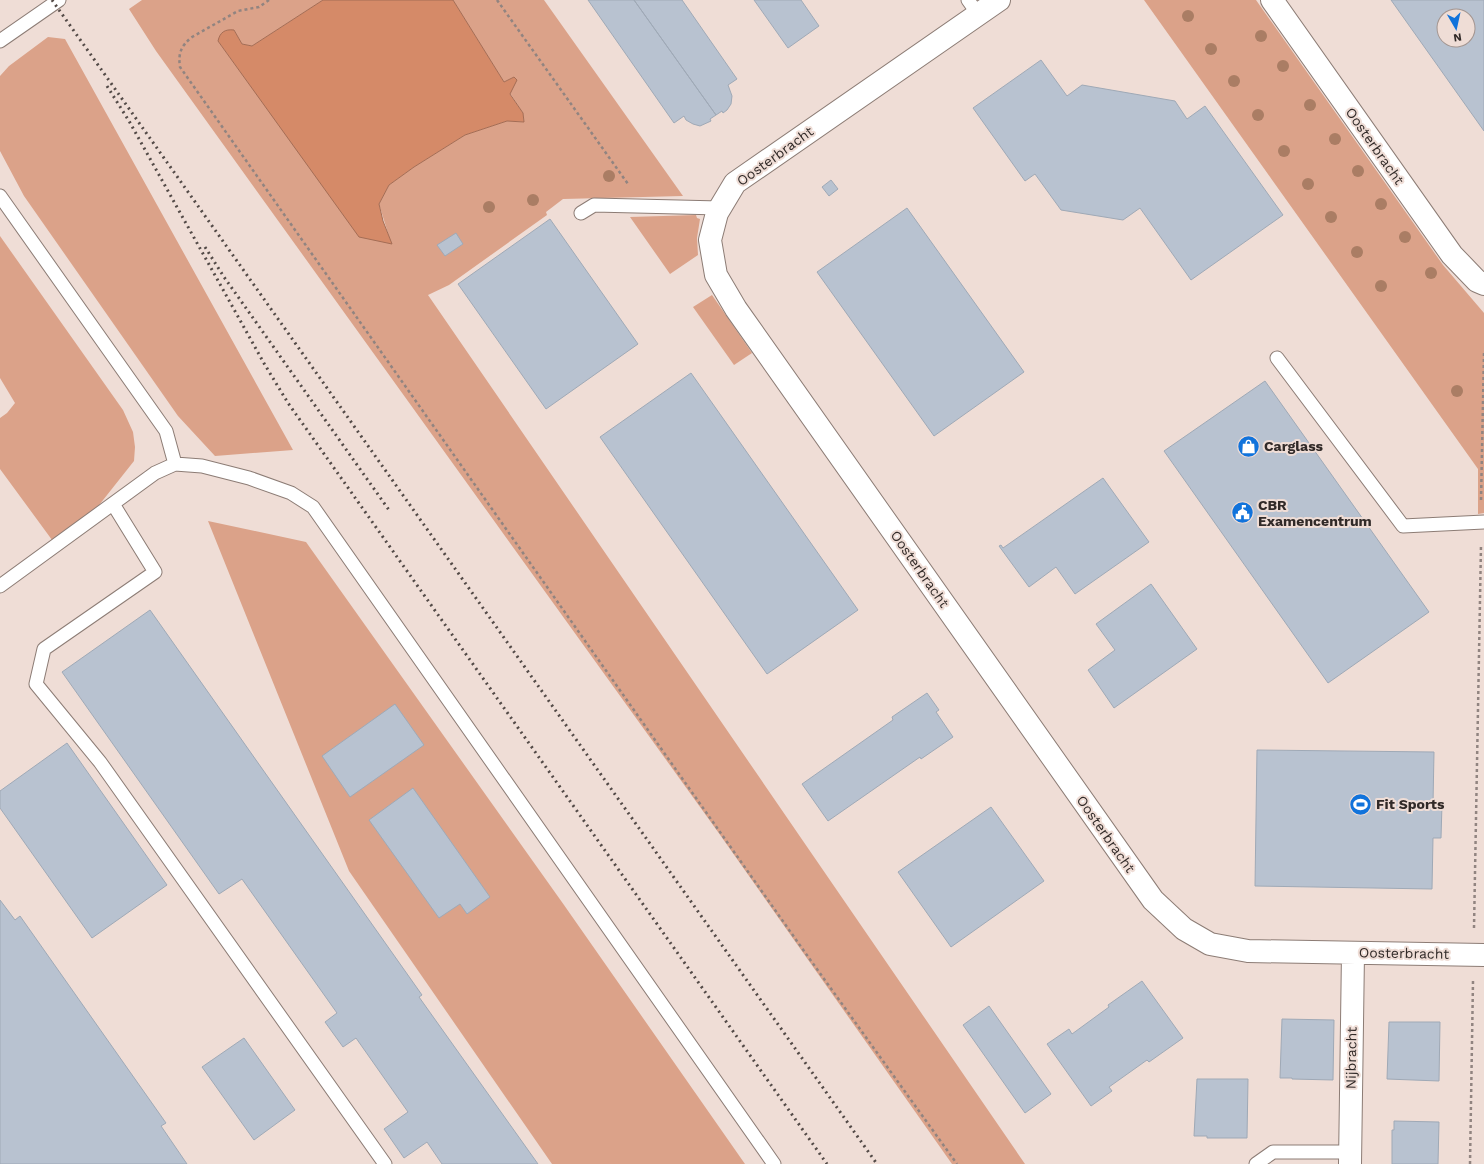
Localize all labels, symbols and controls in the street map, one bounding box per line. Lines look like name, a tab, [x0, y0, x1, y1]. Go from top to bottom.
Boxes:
north arrow	[1436, 8, 1476, 48]
text: N	[1452, 30, 1463, 44]
street label: Oosterbracht	[1343, 104, 1408, 188]
street label: Oosterbracht	[734, 123, 816, 189]
shop icon: Carglass	[1235, 433, 1261, 459]
place label: Carglass	[1264, 438, 1324, 454]
place label: CBR Examencentrum	[1258, 497, 1372, 529]
public building icon: CBR Examencentrum	[1229, 500, 1255, 526]
street label: Oosterbracht	[888, 527, 953, 611]
sports icon: Fit Sports	[1347, 791, 1373, 817]
street label: Oosterbracht	[1074, 792, 1139, 876]
place label: Fit Sports	[1376, 796, 1445, 812]
street label: Oosterbracht	[1359, 944, 1449, 962]
street label: Nijbracht	[1342, 1027, 1360, 1089]

